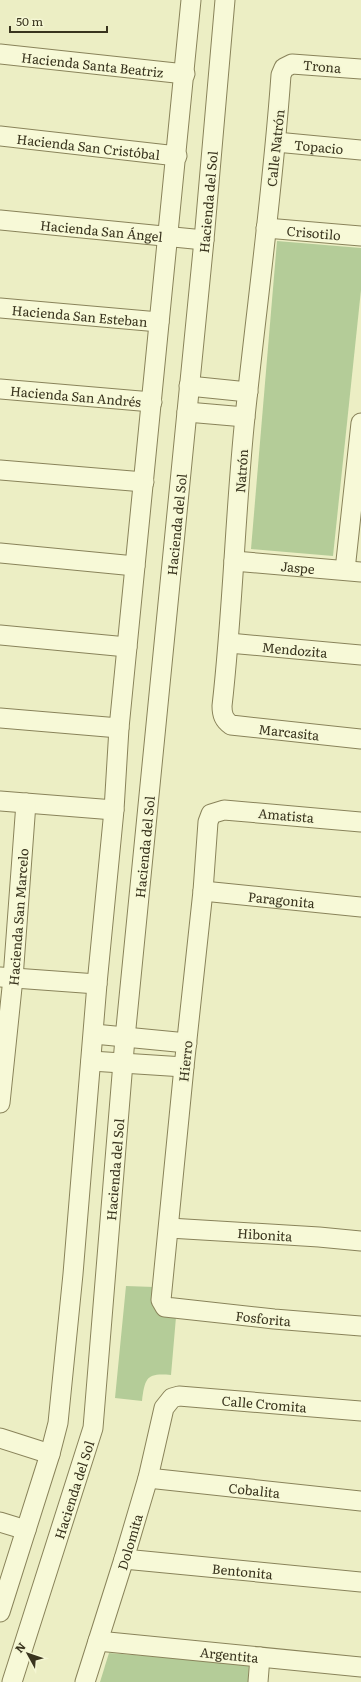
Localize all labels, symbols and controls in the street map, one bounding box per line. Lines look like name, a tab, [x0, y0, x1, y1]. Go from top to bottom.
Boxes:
scale bar	[10, 8, 107, 34]
text: 50 m	[16, 12, 43, 30]
street label: Hacienda Santa Beatriz	[20, 47, 164, 81]
street label: Trona	[302, 55, 342, 77]
street label: Calle Natrón	[261, 108, 289, 188]
street label: Hacienda San Cristóbal	[16, 128, 162, 164]
street label: Topacio	[293, 134, 345, 158]
street label: Hacienda del Sol	[193, 149, 221, 254]
street label: Hacienda San Ángel	[39, 214, 164, 245]
street label: Crisotilo	[286, 220, 342, 244]
street label: Hacienda San Esteban	[11, 300, 149, 330]
street label: Hacienda San Andrés	[9, 380, 142, 411]
street label: Natrón	[230, 448, 252, 494]
street label: Hacienda del Sol	[161, 472, 190, 576]
street label: Jaspe	[280, 556, 316, 577]
street label: Mendozita	[261, 637, 328, 661]
street label: Marcasita	[258, 719, 320, 744]
street label: Hacienda del Sol	[129, 794, 158, 899]
street label: Amatista	[257, 803, 315, 827]
street label: Hacienda San Marcelo	[3, 847, 32, 987]
street label: Paragonita	[247, 886, 316, 912]
street label: Hierro	[173, 1039, 197, 1083]
street label: Hacienda del Sol	[101, 1117, 128, 1221]
street label: Hibonita	[237, 1223, 293, 1245]
street label: Fosforita	[235, 1305, 292, 1330]
street label: Calle Cromita	[221, 1390, 308, 1416]
street label: Hacienda del Sol	[49, 1437, 98, 1541]
street label: Cobalita	[228, 1477, 281, 1502]
street label: Dolomita	[112, 1511, 146, 1572]
street label: Bentonita	[211, 1558, 274, 1583]
north arrow	[8, 1634, 48, 1674]
text: N	[10, 1638, 29, 1656]
street label: Argentita	[199, 1642, 259, 1666]

